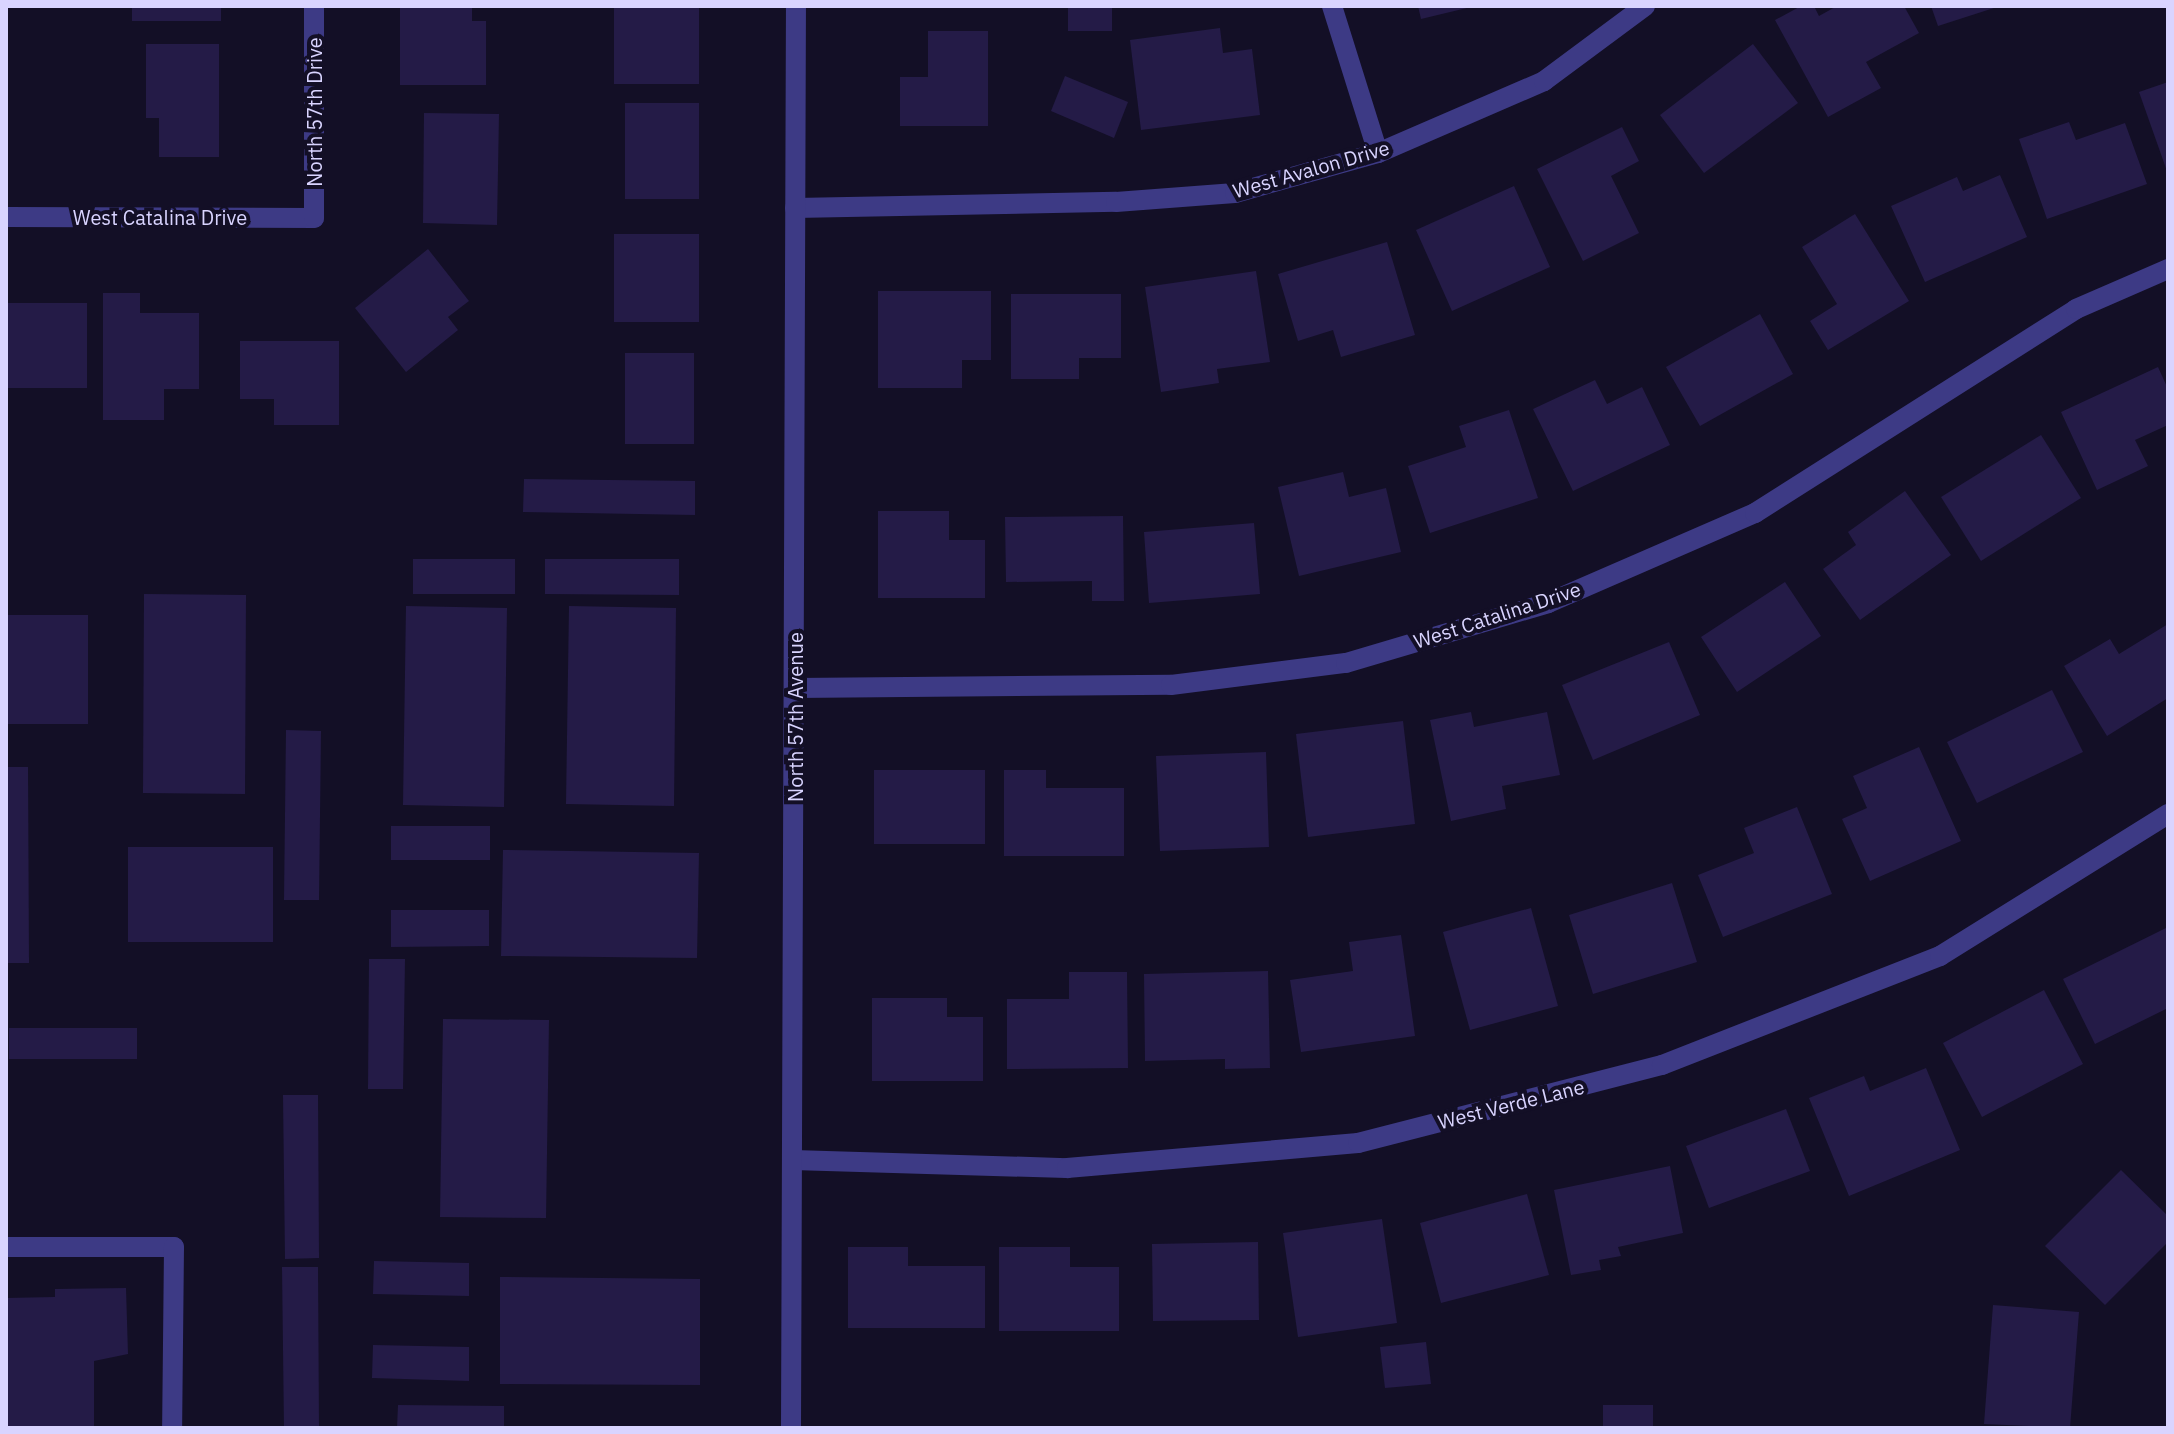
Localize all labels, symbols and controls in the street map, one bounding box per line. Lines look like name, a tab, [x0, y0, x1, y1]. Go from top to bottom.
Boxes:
street label: North 57th Drive	[302, 37, 326, 187]
street label: West Avalon Drive	[1230, 135, 1392, 203]
street label: West Catalina Drive	[73, 205, 247, 229]
street label: West Catalina Drive	[1410, 577, 1584, 653]
street label: North 57th Avenue	[783, 632, 807, 802]
street label: West Verde Lane	[1435, 1074, 1587, 1134]

